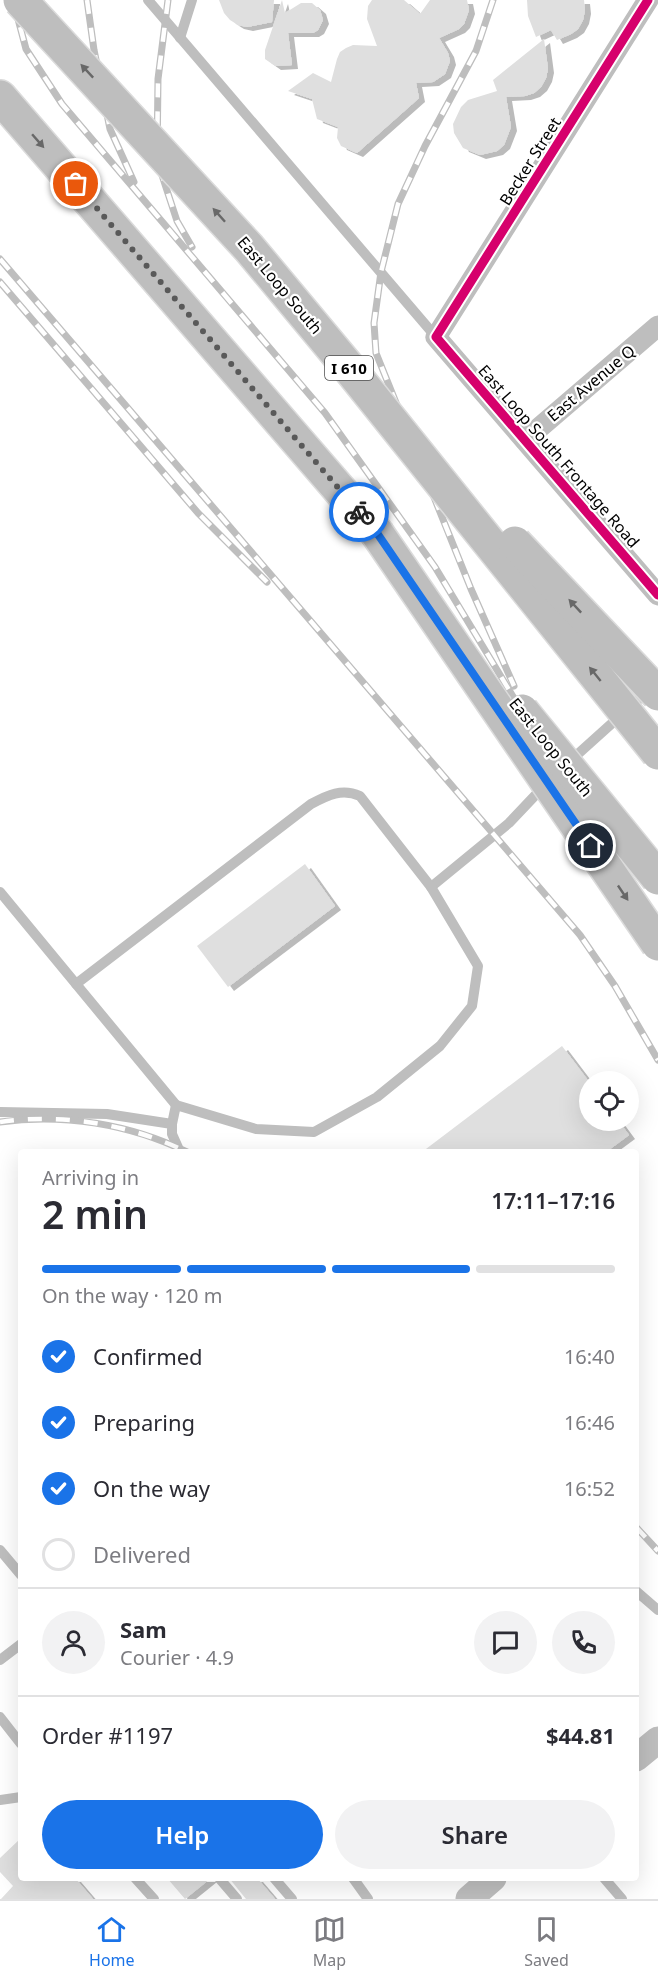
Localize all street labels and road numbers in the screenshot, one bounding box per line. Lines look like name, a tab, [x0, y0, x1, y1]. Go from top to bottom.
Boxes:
street label: Becker Street	[494, 113, 566, 209]
street label: East Loop South	[233, 231, 327, 339]
street label: East Avenue Q	[542, 340, 640, 426]
road number: I 610	[325, 356, 373, 380]
street label: East Loop South Frontage Road	[473, 360, 645, 552]
street label: East Loop South	[504, 693, 598, 801]

